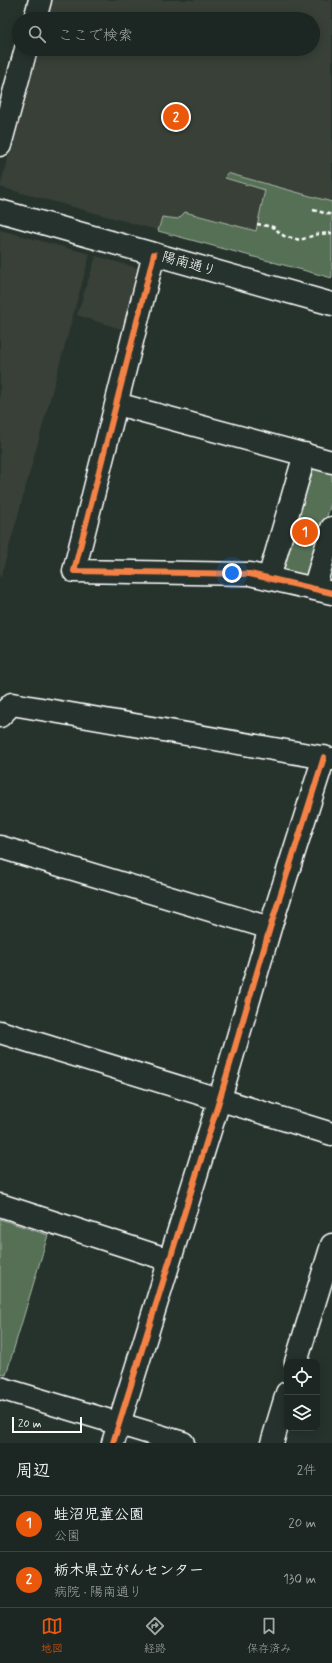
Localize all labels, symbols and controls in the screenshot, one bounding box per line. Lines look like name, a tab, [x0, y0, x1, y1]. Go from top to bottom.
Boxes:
search box	[12, 12, 320, 56]
icon: search	[26, 23, 48, 45]
text: ここで検索	[58, 26, 133, 46]
pin: 2	[163, 102, 189, 132]
street label: 陽南通り	[160, 248, 218, 280]
pin: 1	[292, 517, 318, 547]
your location	[222, 563, 242, 583]
map controls	[284, 1359, 320, 1431]
button: locate	[284, 1359, 320, 1395]
button: layers	[284, 1395, 320, 1431]
scale bar	[12, 1415, 82, 1434]
text: 20 m	[18, 1417, 41, 1431]
text: 周辺	[16, 1460, 50, 1482]
text: 2件	[297, 1462, 316, 1479]
text: 蛙沼児童公園	[54, 1505, 144, 1525]
text: 1	[26, 1515, 32, 1532]
text: 20 m	[288, 1515, 316, 1532]
text: 公園	[54, 1528, 80, 1545]
text: 栃木県立がんセンター	[54, 1561, 204, 1581]
text: 2	[26, 1571, 32, 1588]
text: 130 m	[283, 1571, 316, 1588]
text: 病院 · 陽南通り	[54, 1584, 142, 1601]
tab: 地図	[41, 1615, 63, 1656]
tab: 経路	[144, 1615, 166, 1656]
tab: 保存済み	[247, 1615, 291, 1656]

